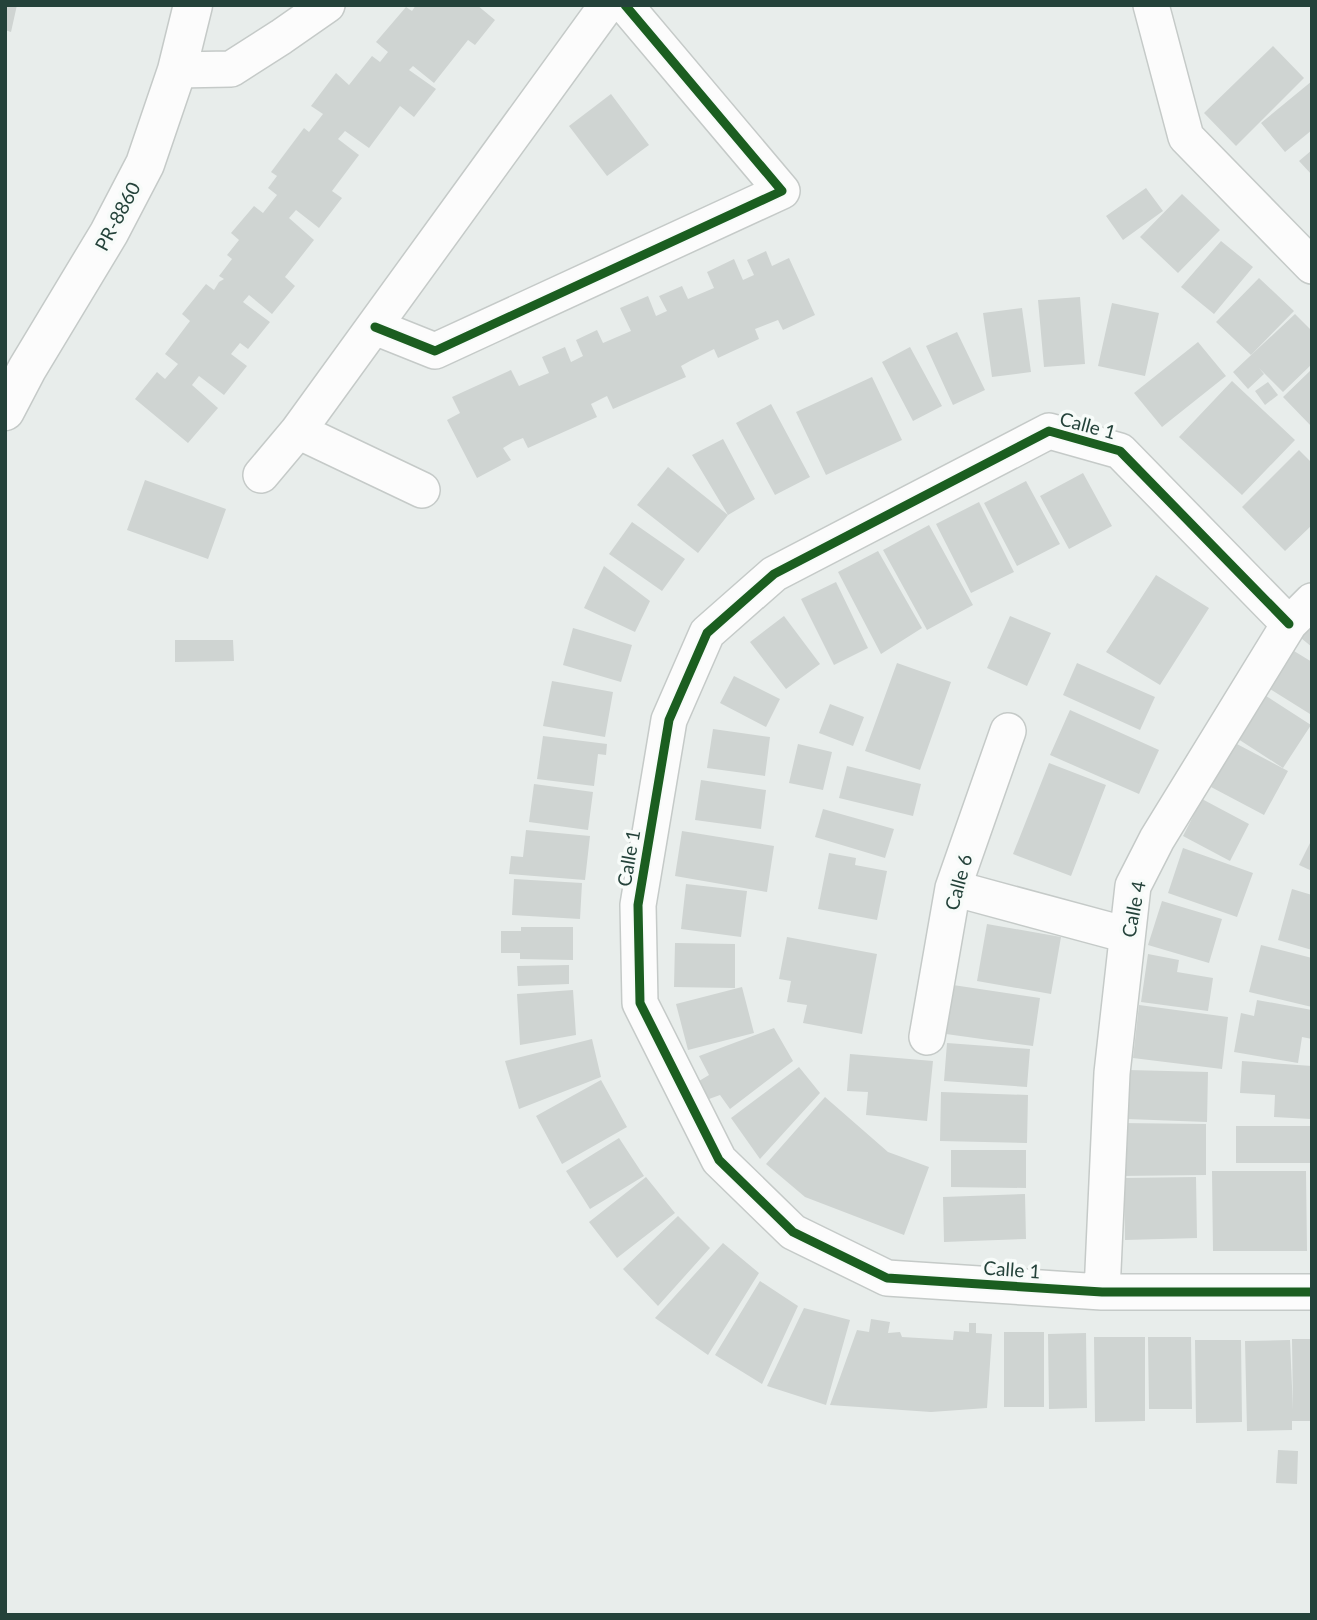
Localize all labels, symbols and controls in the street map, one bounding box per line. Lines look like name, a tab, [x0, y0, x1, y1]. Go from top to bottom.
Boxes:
street label: PR-8860	[89, 178, 145, 254]
street label: Calle 1	[1057, 407, 1119, 443]
street label: Calle 1	[612, 828, 644, 888]
street label: Calle 6	[940, 851, 976, 913]
street label: Calle 4	[1116, 879, 1150, 939]
street label: Calle 1	[983, 1256, 1041, 1282]

